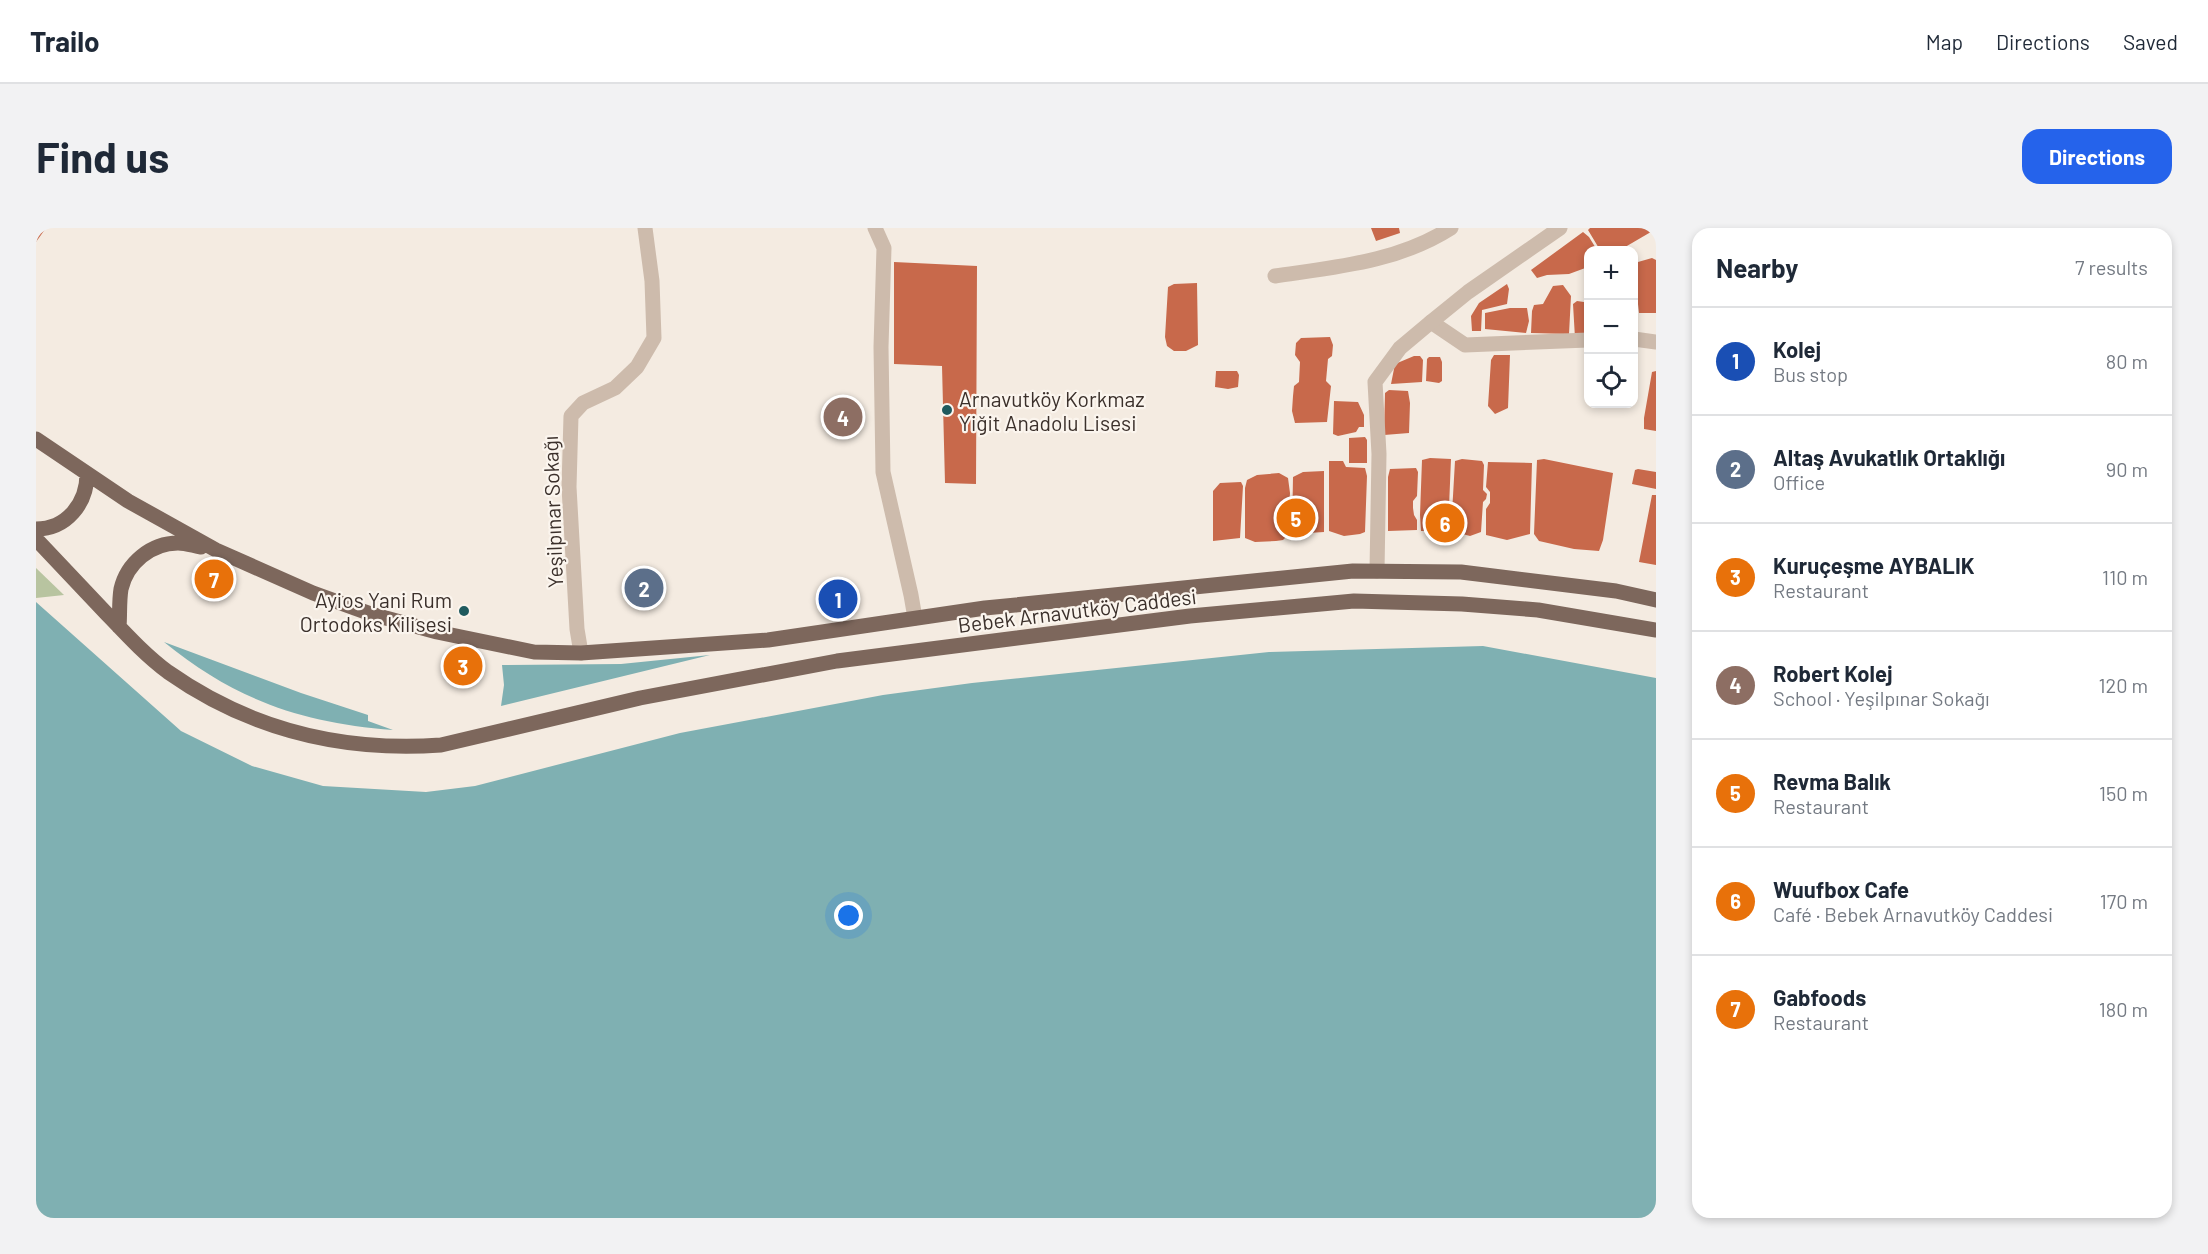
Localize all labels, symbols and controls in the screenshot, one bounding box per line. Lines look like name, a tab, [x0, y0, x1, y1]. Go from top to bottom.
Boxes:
text: Trailo	[30, 24, 100, 58]
text: Map	[1926, 29, 1963, 54]
text: Directions	[1996, 29, 2090, 54]
text: Saved	[2123, 29, 2178, 54]
button: Directions	[2022, 129, 2172, 184]
text: Find us	[36, 131, 169, 181]
map controls	[1584, 246, 1638, 408]
button: +	[1584, 246, 1638, 300]
text: Nearby	[1716, 252, 1798, 283]
text: 7 results	[2075, 255, 2148, 279]
button: −	[1584, 300, 1638, 354]
text: Kolej	[1773, 336, 1821, 362]
text: 1	[1732, 349, 1739, 373]
text: 80 m	[2106, 349, 2148, 373]
button: locate	[1584, 354, 1638, 408]
text: Bus stop	[1773, 362, 1848, 386]
place label: Arnavutköy Korkmaz Yiğit Anadolu Lisesi	[959, 386, 1145, 435]
pin: 4	[824, 394, 862, 440]
marker: Arnavutköy Korkmaz Yiğit Anadolu Lisesi	[940, 403, 954, 417]
street label: Yeşilpınar Sokağı	[537, 435, 567, 589]
text: Altaş Avukatlık Ortaklığı	[1773, 444, 2005, 470]
text: 2	[1730, 457, 1741, 481]
text: 90 m	[2106, 457, 2148, 481]
text: Office	[1773, 470, 1825, 494]
pin: 5	[1276, 496, 1316, 540]
pin: 6	[1426, 500, 1464, 546]
text: Kuruçeşme AYBALIK	[1773, 552, 1975, 578]
pin: 7	[194, 556, 234, 602]
text: 3	[1730, 565, 1741, 589]
text: 110 m	[2102, 565, 2148, 589]
pin: 2	[624, 566, 664, 610]
pin: 1	[818, 576, 858, 622]
text: Restaurant	[1773, 578, 1869, 602]
street label: Bebek Arnavutköy Caddesi	[956, 583, 1198, 637]
place label: Ayios Yani Rum Ortodoks Kilisesi	[300, 587, 452, 636]
marker: Ayios Yani Rum Ortodoks Kilisesi	[457, 604, 471, 618]
pin: 3	[444, 644, 482, 688]
text: Robert Kolej	[1773, 660, 1893, 686]
text: 4	[1729, 673, 1742, 697]
text: 120 m	[2098, 673, 2148, 697]
text: School · Yeşilpınar Sokağı	[1773, 686, 1989, 710]
text: Revma Balık	[1773, 768, 1891, 794]
text: 5	[1730, 781, 1741, 805]
text: 150 m	[2099, 781, 2148, 805]
text: Restaurant	[1773, 794, 1869, 818]
text: Wuufbox Cafe	[1773, 876, 1909, 902]
text: 6	[1730, 889, 1741, 913]
text: 170 m	[2100, 889, 2148, 913]
your location	[834, 901, 863, 930]
text: Café · Bebek Arnavutköy Caddesi	[1773, 902, 2053, 926]
text: Gabfoods	[1773, 984, 1866, 1010]
text: 7	[1731, 997, 1740, 1021]
text: 180 m	[2099, 997, 2148, 1021]
text: Restaurant	[1773, 1010, 1869, 1034]

